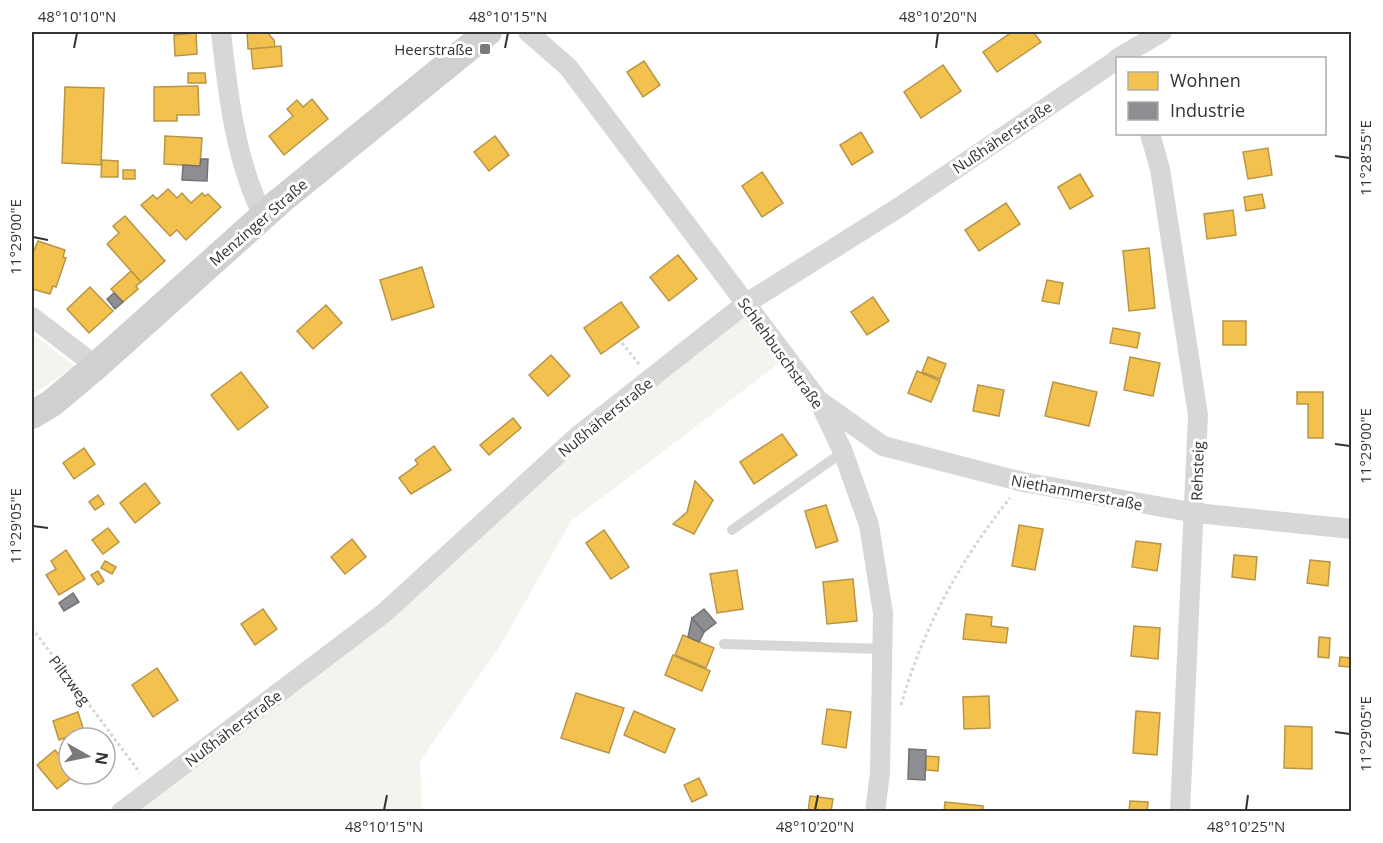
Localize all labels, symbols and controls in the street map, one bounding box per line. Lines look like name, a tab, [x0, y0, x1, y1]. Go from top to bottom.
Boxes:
text: 48°10'10"N	[38, 6, 116, 26]
text: 48°10'15"N	[469, 6, 547, 26]
text: 48°10'20"N	[899, 6, 977, 26]
place label: Heerstraße	[394, 39, 473, 59]
marker: Heerstraße	[478, 42, 492, 56]
legend	[1116, 57, 1326, 135]
text: Wohnen	[1170, 68, 1241, 92]
street label: Nußhäherstraße	[948, 96, 1056, 178]
text: Industrie	[1170, 98, 1245, 122]
text: 11°28'55"E	[1355, 120, 1375, 196]
street label: Menzinger Straße	[205, 174, 311, 270]
text: 11°29'00"E	[5, 199, 25, 275]
street label: Schlehbuschstraße	[734, 293, 828, 413]
street label: Nußhäherstraße	[554, 373, 656, 461]
text: 11°29'00"E	[1355, 408, 1375, 484]
street label: Rehsteig	[1186, 441, 1208, 501]
street label: Niethammerstraße	[1010, 469, 1144, 515]
text: 11°29'05"E	[5, 488, 25, 564]
street label: Piltzweg	[45, 651, 95, 709]
street label: Nußhäherstraße	[181, 685, 285, 771]
text: 11°29'05"E	[1355, 696, 1375, 772]
north arrow	[57, 726, 117, 786]
text: N	[90, 750, 114, 766]
text: 48°10'15"N	[345, 816, 423, 836]
text: 48°10'20"N	[776, 816, 854, 836]
text: 48°10'25"N	[1207, 816, 1285, 836]

